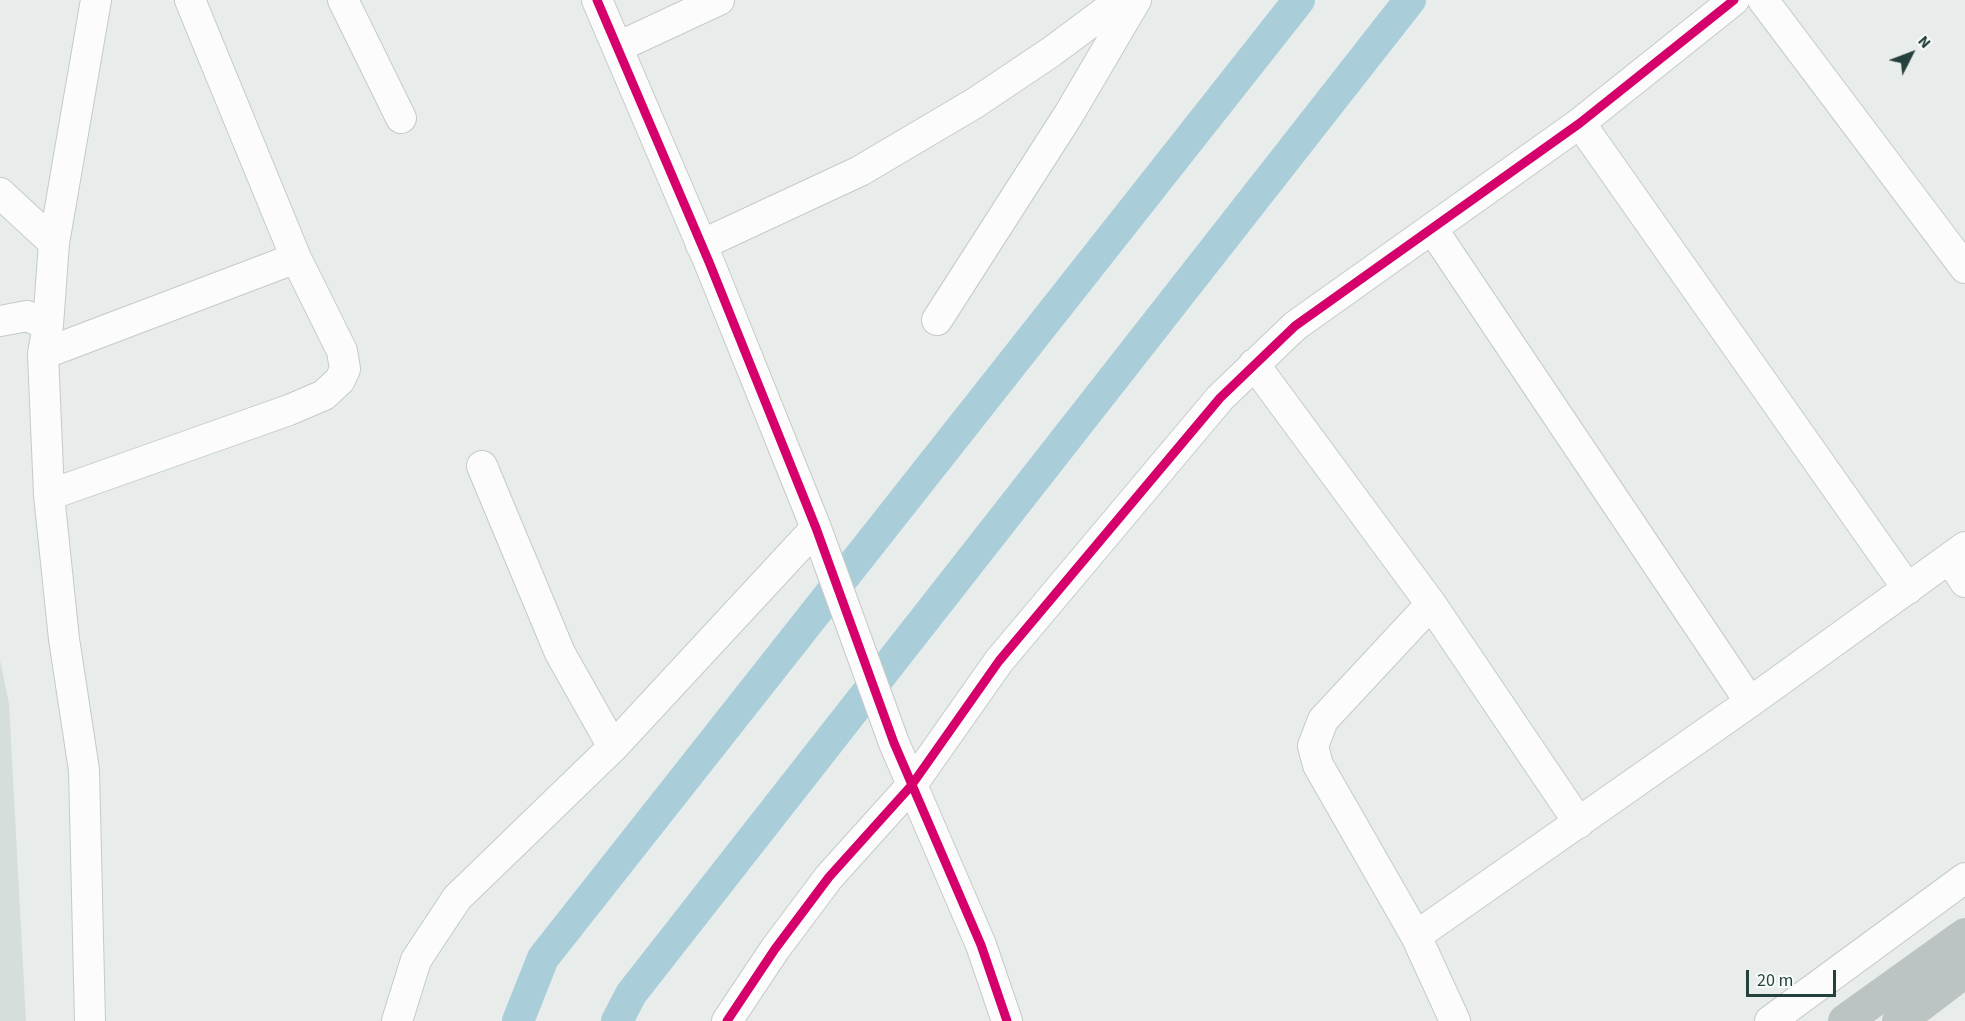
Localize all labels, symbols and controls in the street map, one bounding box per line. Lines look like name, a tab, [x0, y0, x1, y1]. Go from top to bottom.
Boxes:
north arrow	[1881, 24, 1941, 84]
text: N	[1913, 31, 1936, 53]
scale bar	[1749, 958, 1839, 996]
text: 20 m	[1757, 968, 1793, 993]

